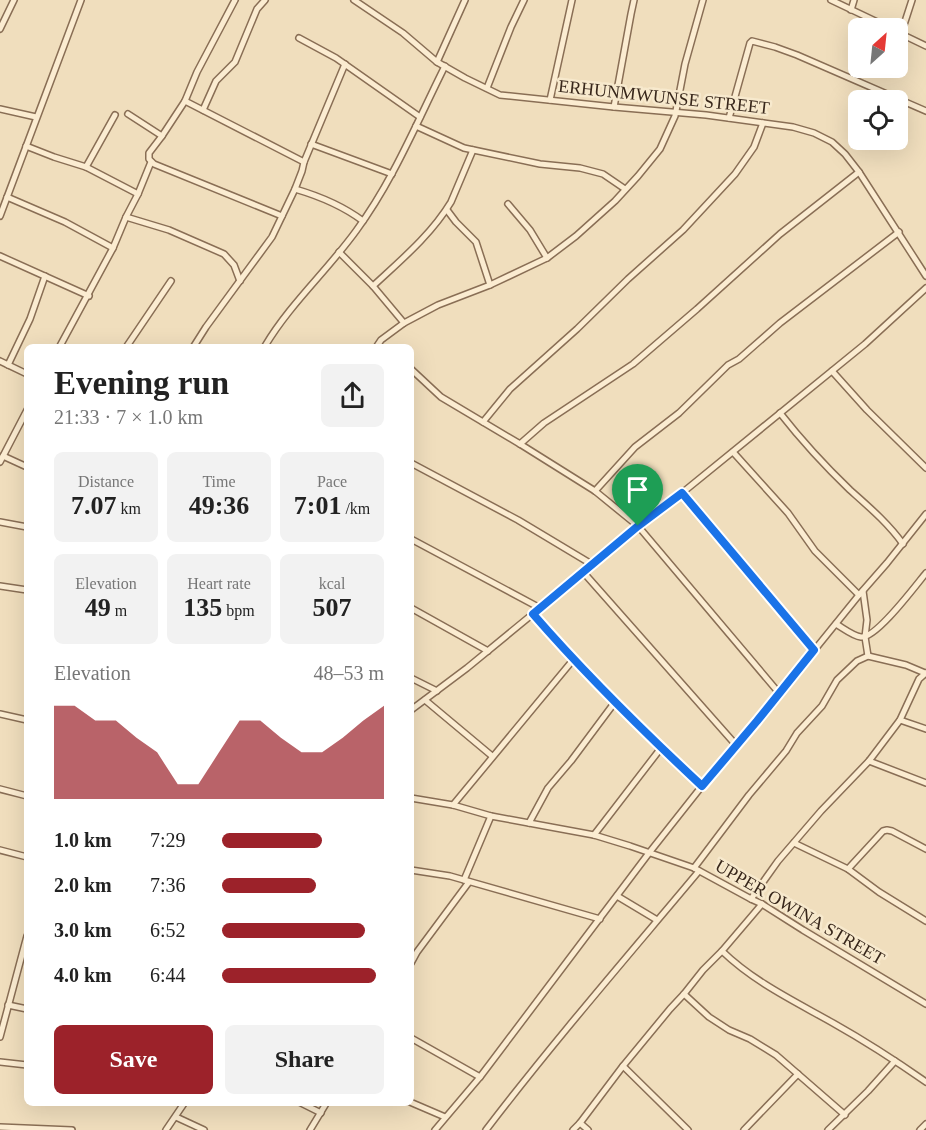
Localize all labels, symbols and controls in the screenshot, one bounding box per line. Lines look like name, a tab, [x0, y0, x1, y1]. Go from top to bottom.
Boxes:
north arrow	[848, 18, 908, 78]
map controls	[848, 18, 908, 150]
street label: ERHUNMWUNSE STREET	[557, 76, 771, 118]
button: locate	[848, 90, 908, 150]
button: share	[321, 364, 384, 427]
text: Evening run	[54, 365, 229, 401]
text: 21:33 · 7 × 1.0 km	[54, 406, 203, 428]
pin	[612, 464, 663, 526]
text: Distance	[78, 473, 134, 490]
text: Time	[202, 473, 236, 490]
text: Pace	[317, 473, 347, 490]
icon: arrive	[621, 473, 654, 506]
text: 7.07	[71, 491, 117, 520]
text: 49:36	[189, 491, 249, 520]
text: 7:01	[294, 491, 341, 520]
text: km	[117, 500, 141, 517]
text: /km	[341, 500, 370, 517]
text: Elevation	[75, 575, 137, 592]
text: Heart rate	[187, 575, 251, 592]
text: kcal	[319, 575, 345, 592]
text: 49	[85, 593, 111, 622]
text: 135	[183, 593, 222, 622]
text: 507	[313, 593, 352, 622]
text: m	[111, 602, 127, 619]
text: bpm	[222, 602, 255, 619]
text: Elevation	[54, 662, 131, 684]
text: 48–53 m	[313, 662, 384, 684]
text: 1.0 km	[54, 829, 112, 851]
text: 7:29	[150, 829, 186, 851]
street label: UPPER OWINA STREET	[712, 855, 888, 969]
text: 2.0 km	[54, 874, 112, 896]
text: 7:36	[150, 874, 186, 896]
text: 3.0 km	[54, 919, 112, 941]
text: 6:52	[150, 919, 186, 941]
text: 4.0 km	[54, 964, 112, 986]
text: 6:44	[150, 964, 186, 986]
button: Save	[54, 1025, 213, 1094]
button: Share	[225, 1025, 384, 1094]

